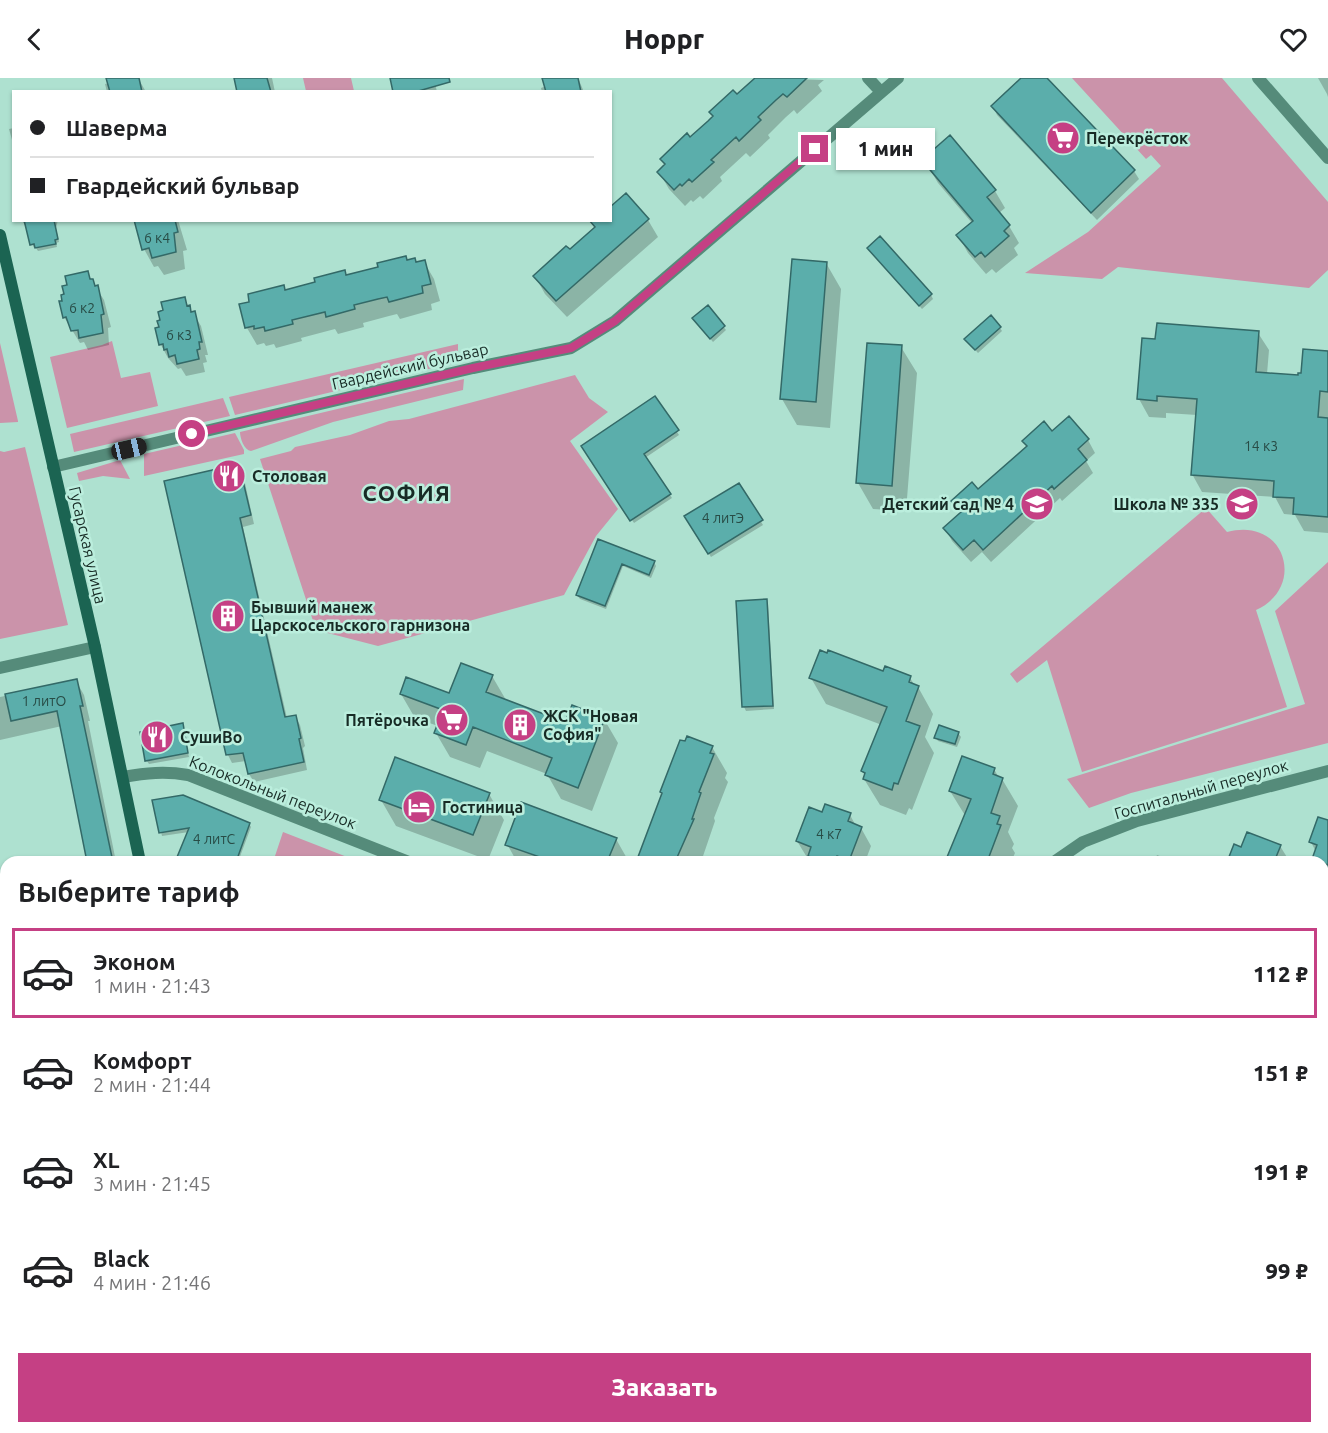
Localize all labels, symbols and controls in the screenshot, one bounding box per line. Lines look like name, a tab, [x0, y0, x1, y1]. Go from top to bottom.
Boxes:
icon: back	[18, 23, 51, 56]
icon: heart	[1277, 23, 1310, 56]
text: Hoppr	[624, 24, 704, 54]
text: Шаверма	[66, 115, 167, 140]
supermarket icon: Перекрёсток	[1045, 120, 1081, 156]
callout: 1 мин	[836, 128, 935, 170]
place label: Перекрёсток	[1086, 129, 1188, 147]
route end	[801, 135, 828, 162]
text: 1 мин	[858, 137, 913, 160]
text: Гвардейский бульвар	[66, 173, 299, 198]
house number: 6 к4	[144, 230, 170, 246]
house number: 6 к2	[69, 300, 95, 316]
house number: 6 к3	[166, 327, 192, 343]
street label: Гвардейский бульвар	[330, 339, 490, 393]
route start	[178, 420, 205, 447]
car	[109, 436, 149, 462]
house number: 14 к3	[1244, 438, 1278, 454]
restaurant icon: Столовая	[211, 458, 247, 494]
place label: Столовая	[252, 467, 327, 485]
district label: СОФИЯ	[363, 480, 451, 505]
street label: Гусарская улица	[66, 485, 110, 605]
school or university icon: Детский сад № 4	[1019, 486, 1055, 522]
school or university icon: Школа № 335	[1224, 486, 1260, 522]
place label: Детский сад № 4	[882, 495, 1014, 513]
place label: Школа № 335	[1114, 495, 1219, 513]
house number: 4 литЭ	[702, 510, 744, 526]
building icon: Бывший манеж Царскосельского гарнизона	[210, 598, 246, 634]
place label: Бывший манеж Царскосельского гарнизона	[251, 598, 470, 634]
house number: 1 литО	[22, 693, 66, 709]
supermarket icon: Пятёрочка	[434, 702, 470, 738]
building icon: ЖСК "Новая София"	[502, 707, 538, 743]
place label: ЖСК "Новая София"	[543, 707, 638, 743]
place label: Пятёрочка	[345, 711, 429, 729]
restaurant icon: СушиВо	[139, 719, 175, 755]
place label: СушиВо	[180, 728, 242, 746]
street label: Колокольный переулок	[187, 752, 359, 832]
street label: Госпитальный переулок	[1112, 756, 1290, 822]
hotel icon: Гостиница	[401, 789, 437, 825]
place label: Гостиница	[442, 798, 523, 816]
house number: 4 к7	[816, 826, 842, 842]
house number: 4 литС	[193, 831, 236, 847]
text: Выберите тариф	[18, 877, 240, 907]
icon: car	[21, 946, 75, 1000]
text: Эконом	[93, 949, 175, 974]
text: 112 ₽	[1253, 961, 1308, 986]
text: 1 мин · 21:43	[93, 974, 211, 997]
icon: car	[21, 1045, 75, 1099]
text: Комфорт	[93, 1048, 192, 1073]
text: 151 ₽	[1253, 1060, 1308, 1085]
text: 2 мин · 21:44	[93, 1073, 211, 1096]
icon: car	[21, 1144, 75, 1198]
text: XL	[93, 1147, 120, 1172]
text: 191 ₽	[1253, 1159, 1308, 1184]
text: 3 мин · 21:45	[93, 1172, 211, 1195]
icon: car	[21, 1243, 75, 1297]
text: Black	[93, 1246, 150, 1271]
text: 99 ₽	[1265, 1258, 1308, 1283]
text: 4 мин · 21:46	[93, 1271, 211, 1294]
button: Заказать	[18, 1353, 1311, 1422]

